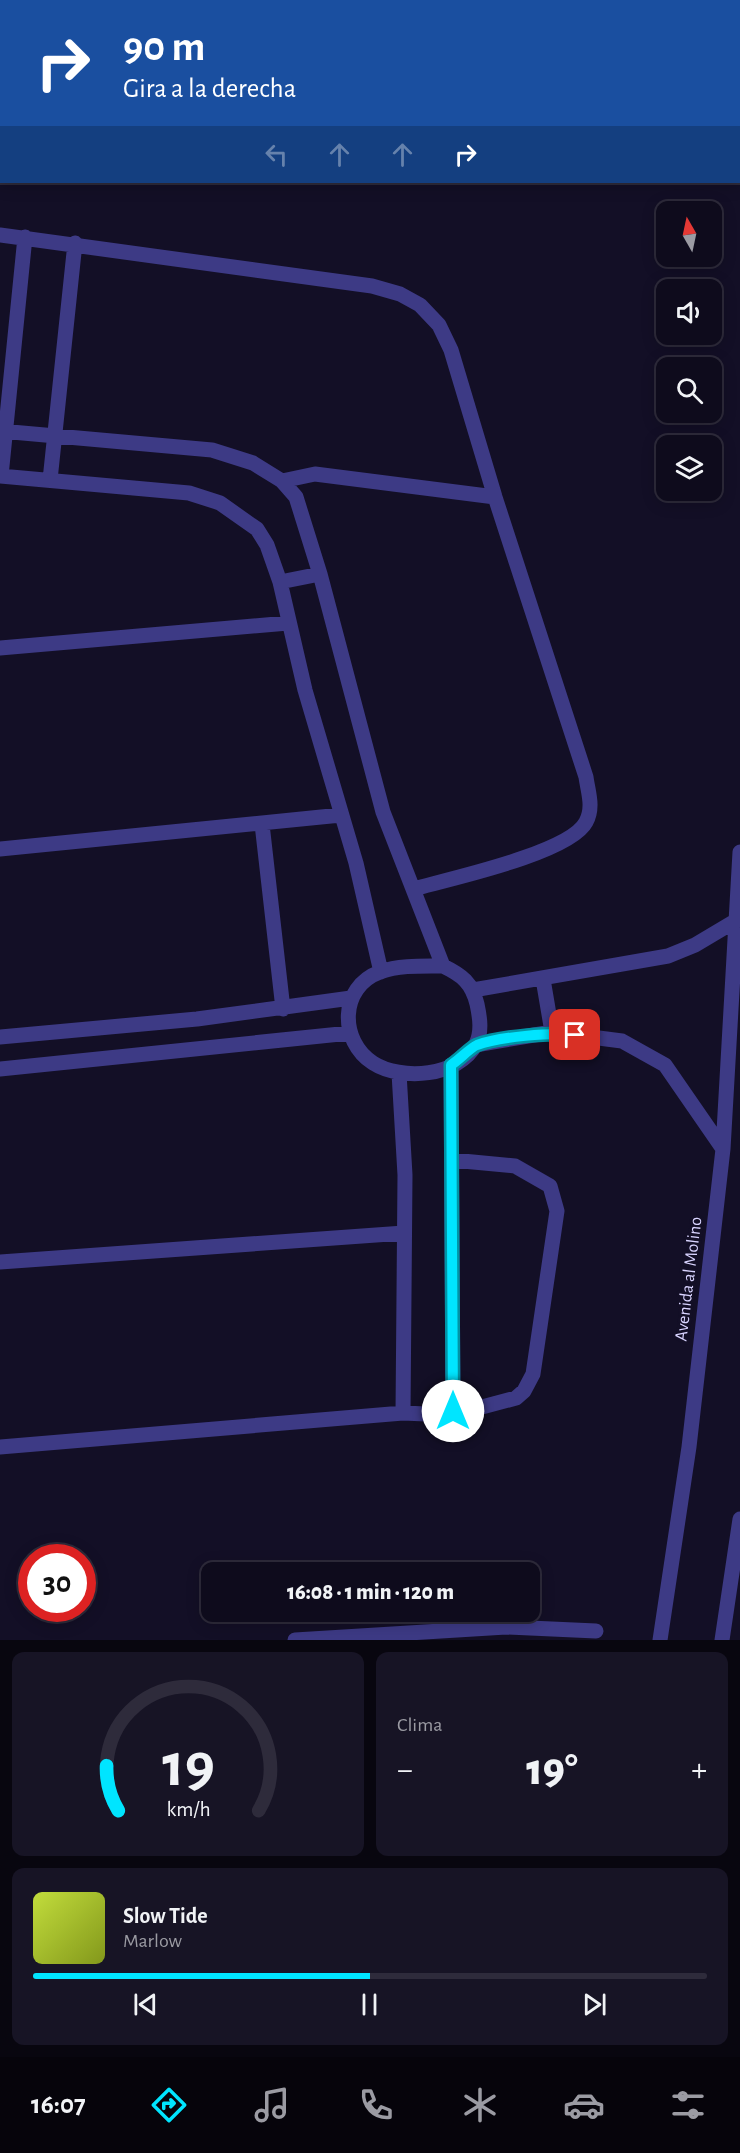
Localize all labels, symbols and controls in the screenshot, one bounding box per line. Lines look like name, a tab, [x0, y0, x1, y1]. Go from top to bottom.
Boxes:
icon: right	[24, 24, 102, 102]
text: 90 m	[123, 26, 205, 68]
text: Gira a la derecha	[123, 75, 296, 102]
icon: left	[260, 138, 293, 171]
icon: ahead	[323, 138, 356, 171]
icon: ahead	[386, 138, 419, 171]
icon: right	[449, 138, 482, 171]
north arrow	[656, 201, 722, 267]
map controls	[656, 201, 722, 501]
button: sound	[656, 279, 722, 345]
button: search	[656, 357, 722, 423]
button: layers	[656, 435, 722, 501]
pin	[549, 1009, 600, 1060]
icon: arrive	[558, 1018, 591, 1051]
street label: Avenida al Molino	[672, 1216, 706, 1342]
position arrow	[421, 1379, 485, 1443]
speed limit sign: 30	[18, 1544, 96, 1622]
text: 16:08 · 1 min · 120 m	[287, 1581, 454, 1603]
text: Clima	[397, 1715, 442, 1735]
text: 19	[162, 1735, 214, 1797]
text: 19°	[526, 1748, 578, 1793]
text: −	[397, 1754, 413, 1787]
text: +	[691, 1754, 707, 1787]
text: km/h	[166, 1799, 210, 1820]
text: Slow Tide	[123, 1905, 208, 1927]
text: Marlow	[123, 1931, 182, 1951]
icon: previous	[129, 1988, 162, 2021]
icon: pause	[353, 1988, 386, 2021]
icon: next	[578, 1988, 611, 2021]
icon: directions	[148, 2084, 190, 2126]
icon: music	[251, 2084, 293, 2126]
icon: phone	[355, 2084, 397, 2126]
icon: climate	[459, 2084, 501, 2126]
icon: car	[563, 2084, 605, 2126]
icon: filters	[667, 2084, 709, 2126]
text: 16:07	[31, 2091, 86, 2118]

